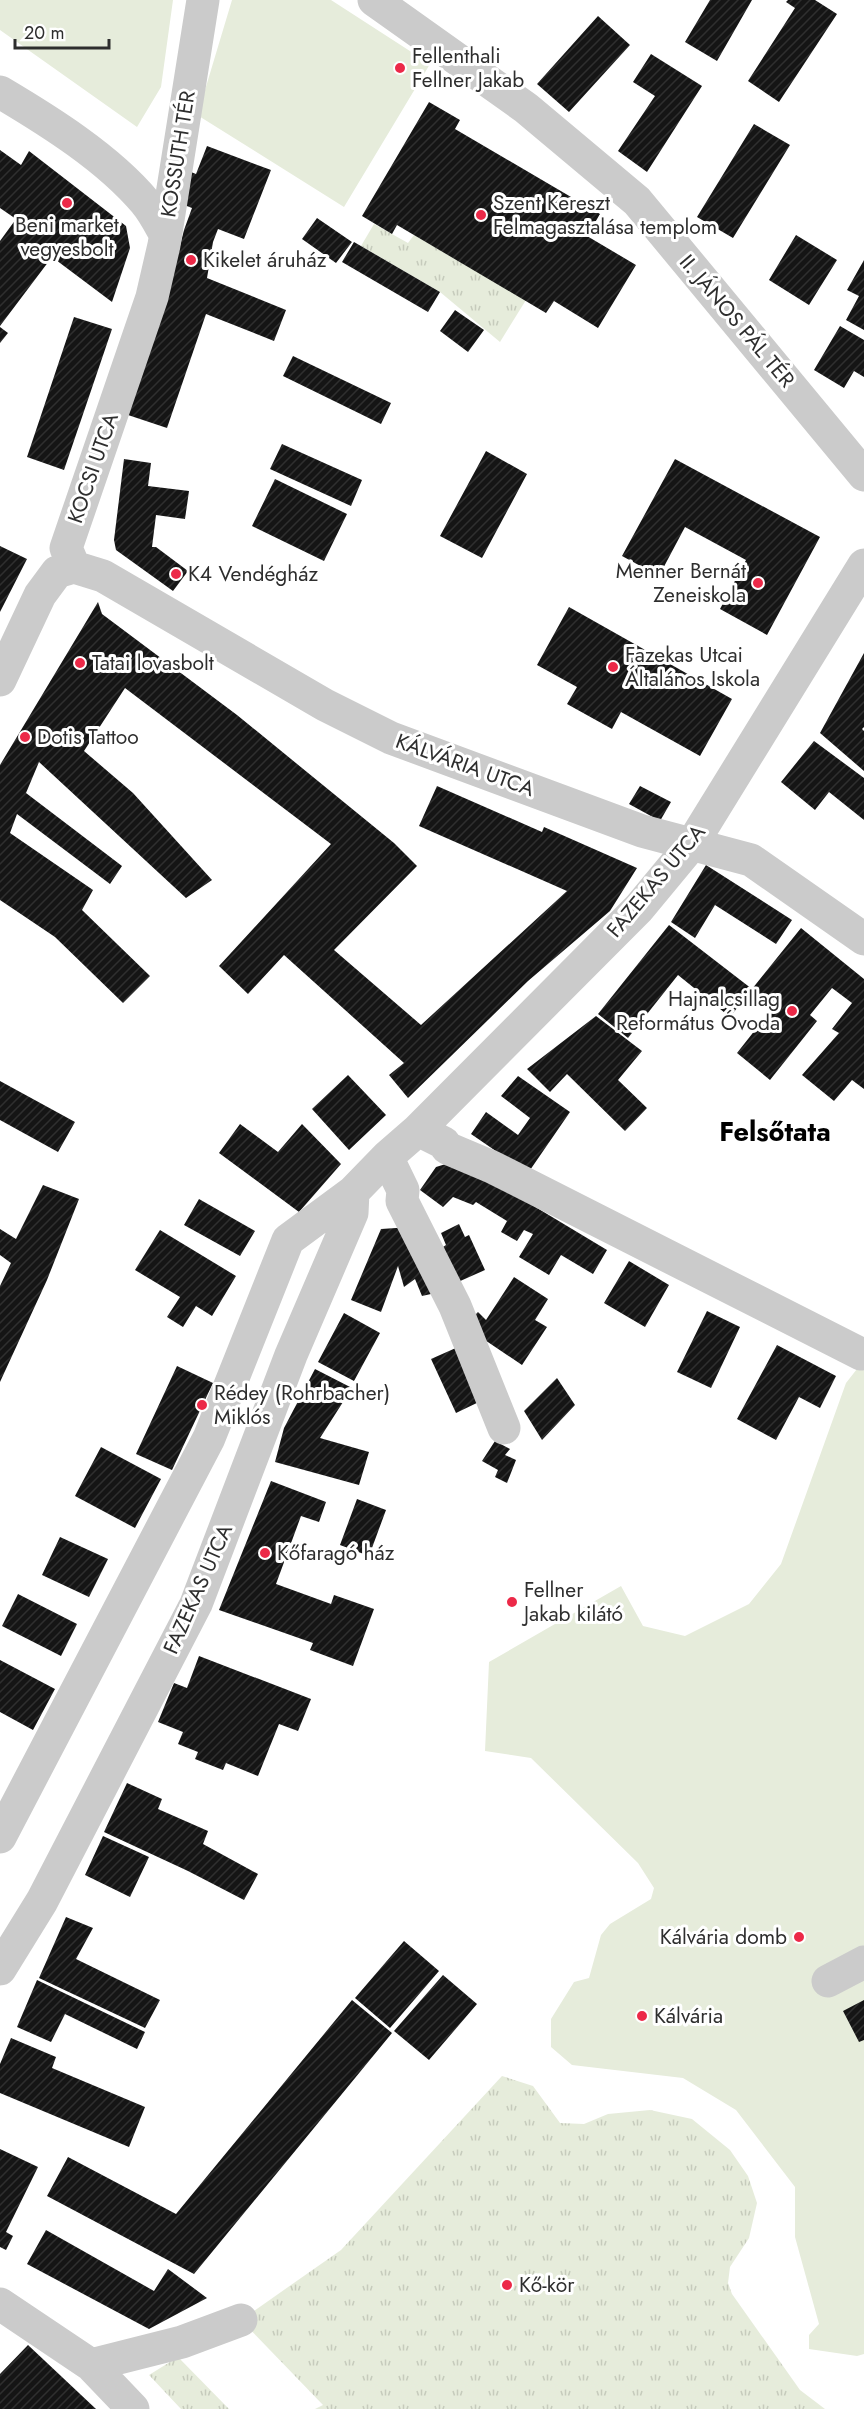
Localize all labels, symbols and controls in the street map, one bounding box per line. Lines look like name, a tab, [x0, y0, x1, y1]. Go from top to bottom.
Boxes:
scale bar	[15, 12, 110, 50]
text: 20 m	[24, 20, 64, 46]
place label: Fellenthali Fellner Jakab	[412, 41, 524, 95]
marker: Fellenthali Fellner Jakab	[393, 61, 407, 75]
street label: KOSSUTH TÉR	[153, 88, 203, 219]
place label: Szent Kereszt Felmagasztalása templom	[493, 188, 717, 242]
marker: Beni market vegyesbolt	[60, 196, 74, 210]
marker: Szent Kereszt Felmagasztalása templom	[474, 208, 488, 222]
place label: Beni market vegyesbolt	[15, 210, 119, 264]
place label: Kikelet áruház	[203, 245, 327, 275]
street label: II. JÁNOS PÁL TÉR	[672, 248, 802, 394]
marker: Kikelet áruház	[184, 253, 198, 267]
street label: KOCSI UTCA	[60, 409, 126, 527]
place label: Menner Bernát Zeneiskola	[616, 556, 746, 610]
place label: K4 Vendégház	[188, 559, 318, 589]
marker: K4 Vendégház	[169, 567, 183, 581]
marker: Menner Bernát Zeneiskola	[751, 576, 765, 590]
place label: Fazekas Utcai Általános Iskola	[625, 640, 760, 694]
place label: Tatai lovasbolt	[92, 648, 214, 678]
marker: Tatai lovasbolt	[73, 656, 87, 670]
marker: Fazekas Utcai Általános Iskola	[606, 660, 620, 674]
place label: Dotis Tattoo	[37, 722, 139, 752]
street label: KÁLVÁRIA UTCA	[391, 726, 539, 804]
marker: Dotis Tattoo	[18, 730, 32, 744]
street label: FAZEKAS UTCA	[600, 818, 712, 944]
place label: Hajnalcsillag Református Óvoda	[616, 984, 780, 1038]
marker: Hajnalcsillag Református Óvoda	[785, 1004, 799, 1018]
district label: Felsőtata	[719, 1112, 831, 1151]
place label: Rédey (Rohrbacher) Miklós	[214, 1378, 390, 1432]
marker: Rédey (Rohrbacher) Miklós	[195, 1398, 209, 1412]
street label: FAZEKAS UTCA	[156, 1519, 240, 1659]
place label: Kőfaragó ház	[277, 1538, 395, 1568]
marker: Kőfaragó ház	[258, 1546, 272, 1560]
place label: Fellner Jakab kilátó	[521, 1575, 623, 1629]
marker: Fellner Jakab kilátó	[505, 1595, 519, 1609]
place label: Kálvária domb	[660, 1922, 787, 1952]
marker: Kálvária domb	[792, 1930, 806, 1944]
place label: Kálvária	[654, 2001, 723, 2031]
marker: Kálvária	[635, 2009, 649, 2023]
place label: Kő-kör	[519, 2270, 575, 2300]
marker: Kő-kör	[500, 2278, 514, 2292]

